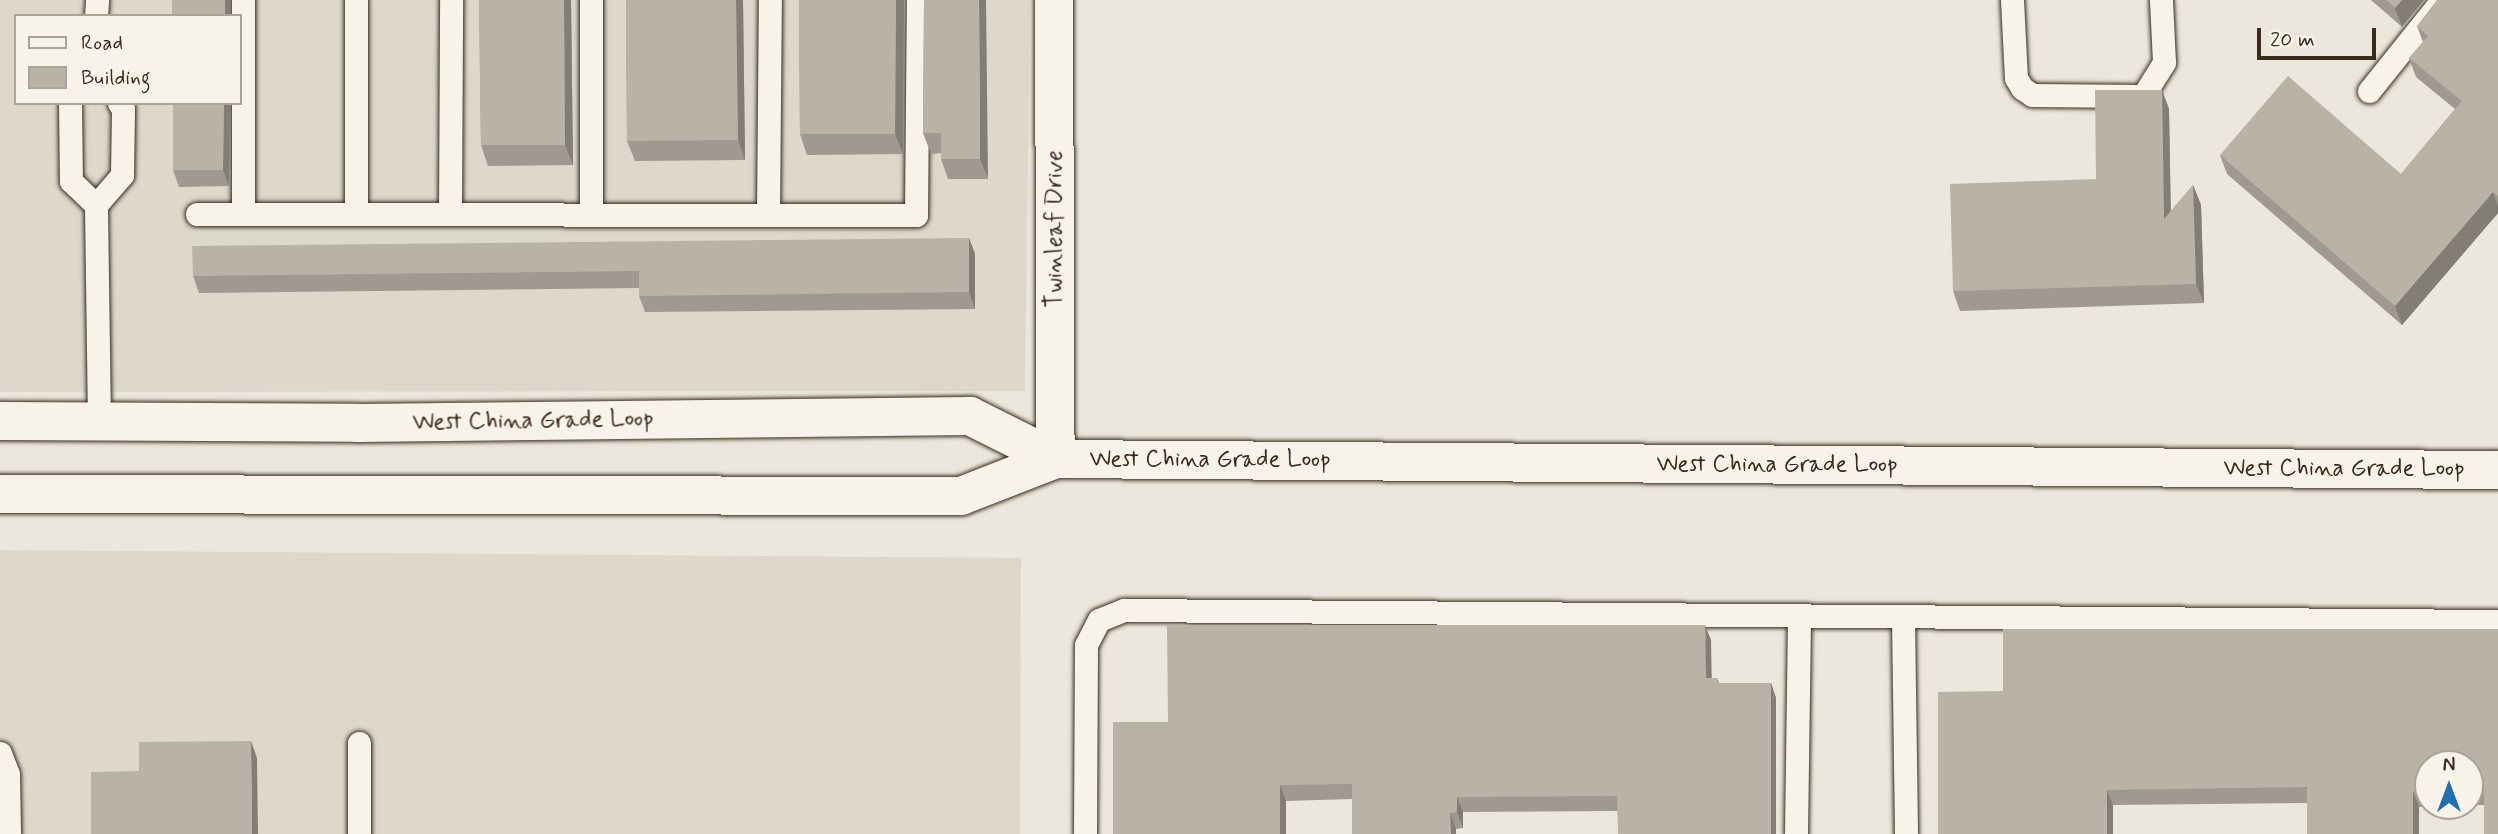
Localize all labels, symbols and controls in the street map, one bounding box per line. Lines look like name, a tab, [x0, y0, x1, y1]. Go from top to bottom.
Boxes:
legend	[14, 14, 242, 105]
scale bar	[2260, 14, 2379, 58]
text: 20 m	[2270, 26, 2315, 54]
text: Road	[81, 29, 123, 57]
text: Building	[81, 64, 151, 92]
street label: Twinleaf Drive	[1041, 151, 1069, 307]
street label: West China Grade Loop	[413, 405, 653, 437]
street label: West China Grade Loop	[1090, 446, 1330, 474]
street label: West China Grade Loop	[1657, 451, 1897, 479]
street label: West China Grade Loop	[2224, 455, 2464, 483]
north arrow	[2414, 750, 2484, 820]
text: N	[2443, 753, 2455, 778]

